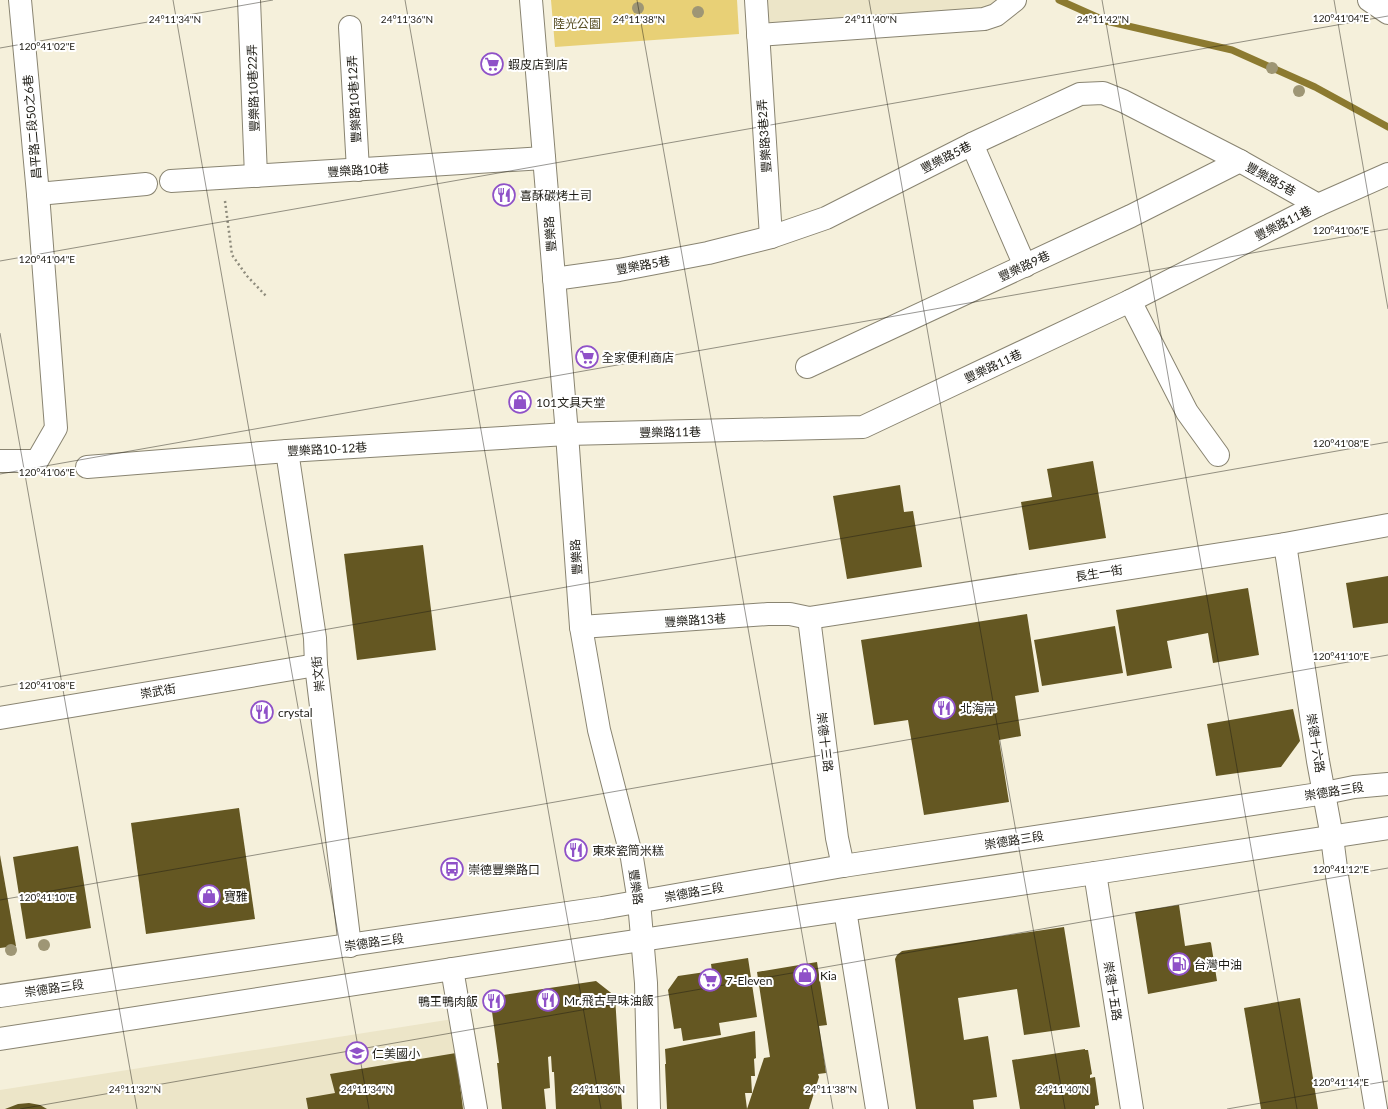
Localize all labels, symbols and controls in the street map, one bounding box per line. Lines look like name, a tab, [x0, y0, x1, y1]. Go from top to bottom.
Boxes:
text: 120°41'04"E	[1313, 12, 1369, 24]
text: 24°11'34"N	[149, 13, 201, 25]
text: 24°11'36"N	[381, 13, 433, 25]
text: 24°11'38"N	[613, 13, 665, 25]
text: 24°11'40"N	[845, 13, 897, 25]
text: 24°11'42"N	[1077, 13, 1129, 25]
park label: 陸光公園	[553, 16, 601, 31]
text: 120°41'02"E	[19, 40, 75, 52]
street label: 豐樂路10巷22弄	[244, 44, 262, 132]
supermarket icon: 蝦皮店到店	[479, 51, 505, 77]
street label: 豐樂路10巷12弄	[344, 55, 364, 143]
place label: 蝦皮店到店	[508, 57, 568, 72]
street label: 昌平路二段50之6巷	[20, 74, 44, 180]
street label: 豐樂路3巷2弄	[754, 99, 774, 173]
street label: 豐樂路5巷	[918, 138, 974, 176]
street label: 豐樂路5巷	[1243, 159, 1299, 199]
street label: 豐樂路10巷	[327, 160, 389, 180]
restaurant icon: 喜酥碳烤土司	[491, 182, 517, 208]
place label: 喜酥碳烤土司	[520, 188, 592, 203]
street label: 豐樂路11巷	[1252, 202, 1314, 244]
street label: 豐樂路	[541, 215, 559, 253]
text: 120°41'06"E	[1313, 224, 1369, 236]
street label: 豐樂路9巷	[996, 248, 1052, 284]
text: 120°41'04"E	[19, 253, 75, 265]
street label: 豐樂路5巷	[615, 253, 671, 277]
supermarket icon: 全家便利商店	[574, 344, 600, 370]
street label: 豐樂路11巷	[962, 346, 1024, 386]
place label: 全家便利商店	[602, 350, 674, 365]
shop icon: 101文具天堂	[507, 389, 533, 415]
place label: 101文具天堂	[536, 395, 605, 410]
street label: 豐樂路11巷	[639, 424, 701, 440]
text: 120°41'08"E	[1313, 437, 1369, 449]
street label: 豐樂路10-12巷	[287, 439, 367, 459]
text: 120°41'06"E	[19, 466, 75, 478]
street label: 豐樂路	[567, 539, 585, 575]
street label: 長生一街	[1074, 562, 1124, 584]
street label: 豐樂路13巷	[664, 610, 726, 630]
text: 120°41'10"E	[1313, 650, 1369, 662]
street label: 崇文街	[309, 655, 327, 693]
text: 120°41'08"E	[19, 679, 75, 691]
street label: 崇武街	[139, 680, 177, 702]
restaurant icon: 北海岸	[931, 695, 957, 721]
restaurant icon: crystal	[249, 699, 275, 725]
place label: 北海岸	[960, 701, 996, 716]
place label: crystal	[278, 705, 312, 720]
street label: 崇德十三路	[814, 711, 836, 773]
street label: 崇德十六路	[1304, 712, 1328, 774]
street label: 崇德路三段	[1303, 779, 1365, 803]
street label: 崇德路三段	[983, 828, 1045, 852]
restaurant icon: 東來瓷筒米糕	[563, 837, 589, 863]
place label: 東來瓷筒米糕	[592, 843, 664, 858]
bus stop icon: 崇德豐樂路口	[439, 856, 465, 882]
place label: 崇德豐樂路口	[468, 862, 540, 877]
text: 120°41'12"E	[1313, 863, 1369, 875]
street label: 豐樂路	[626, 868, 646, 906]
street label: 崇德路三段	[663, 879, 725, 905]
shop icon: 寶雅	[196, 883, 222, 909]
place label: 寶雅	[224, 889, 248, 904]
text: 120°41'10"E	[19, 891, 75, 903]
street label: 崇德路三段	[343, 930, 405, 954]
fuel station icon: 台灣中油	[1166, 951, 1192, 977]
place label: 台灣中油	[1194, 957, 1242, 972]
street label: 崇德十五路	[1101, 960, 1125, 1022]
shop icon: Kia	[792, 962, 818, 988]
supermarket icon: 7-Eleven	[697, 967, 723, 993]
place label: Kia	[820, 968, 837, 983]
place label: 7-Eleven	[726, 973, 772, 988]
street label: 崇德路三段	[23, 976, 85, 1000]
restaurant icon: Mr.飛古早味油飯	[535, 987, 561, 1013]
restaurant icon: 鴨王鴨肉飯	[481, 988, 507, 1014]
place label: Mr.飛古早味油飯	[564, 993, 654, 1008]
place label: 鴨王鴨肉飯	[418, 994, 478, 1009]
school or university icon: 仁美國小	[344, 1040, 370, 1066]
place label: 仁美國小	[372, 1046, 420, 1061]
text: 120°41'14"E	[1313, 1076, 1369, 1088]
text: 24°11'32"N	[109, 1083, 161, 1095]
text: 24°11'34"N	[341, 1083, 393, 1095]
text: 24°11'36"N	[573, 1083, 625, 1095]
text: 24°11'38"N	[805, 1083, 857, 1095]
text: 24°11'40"N	[1037, 1083, 1089, 1095]

